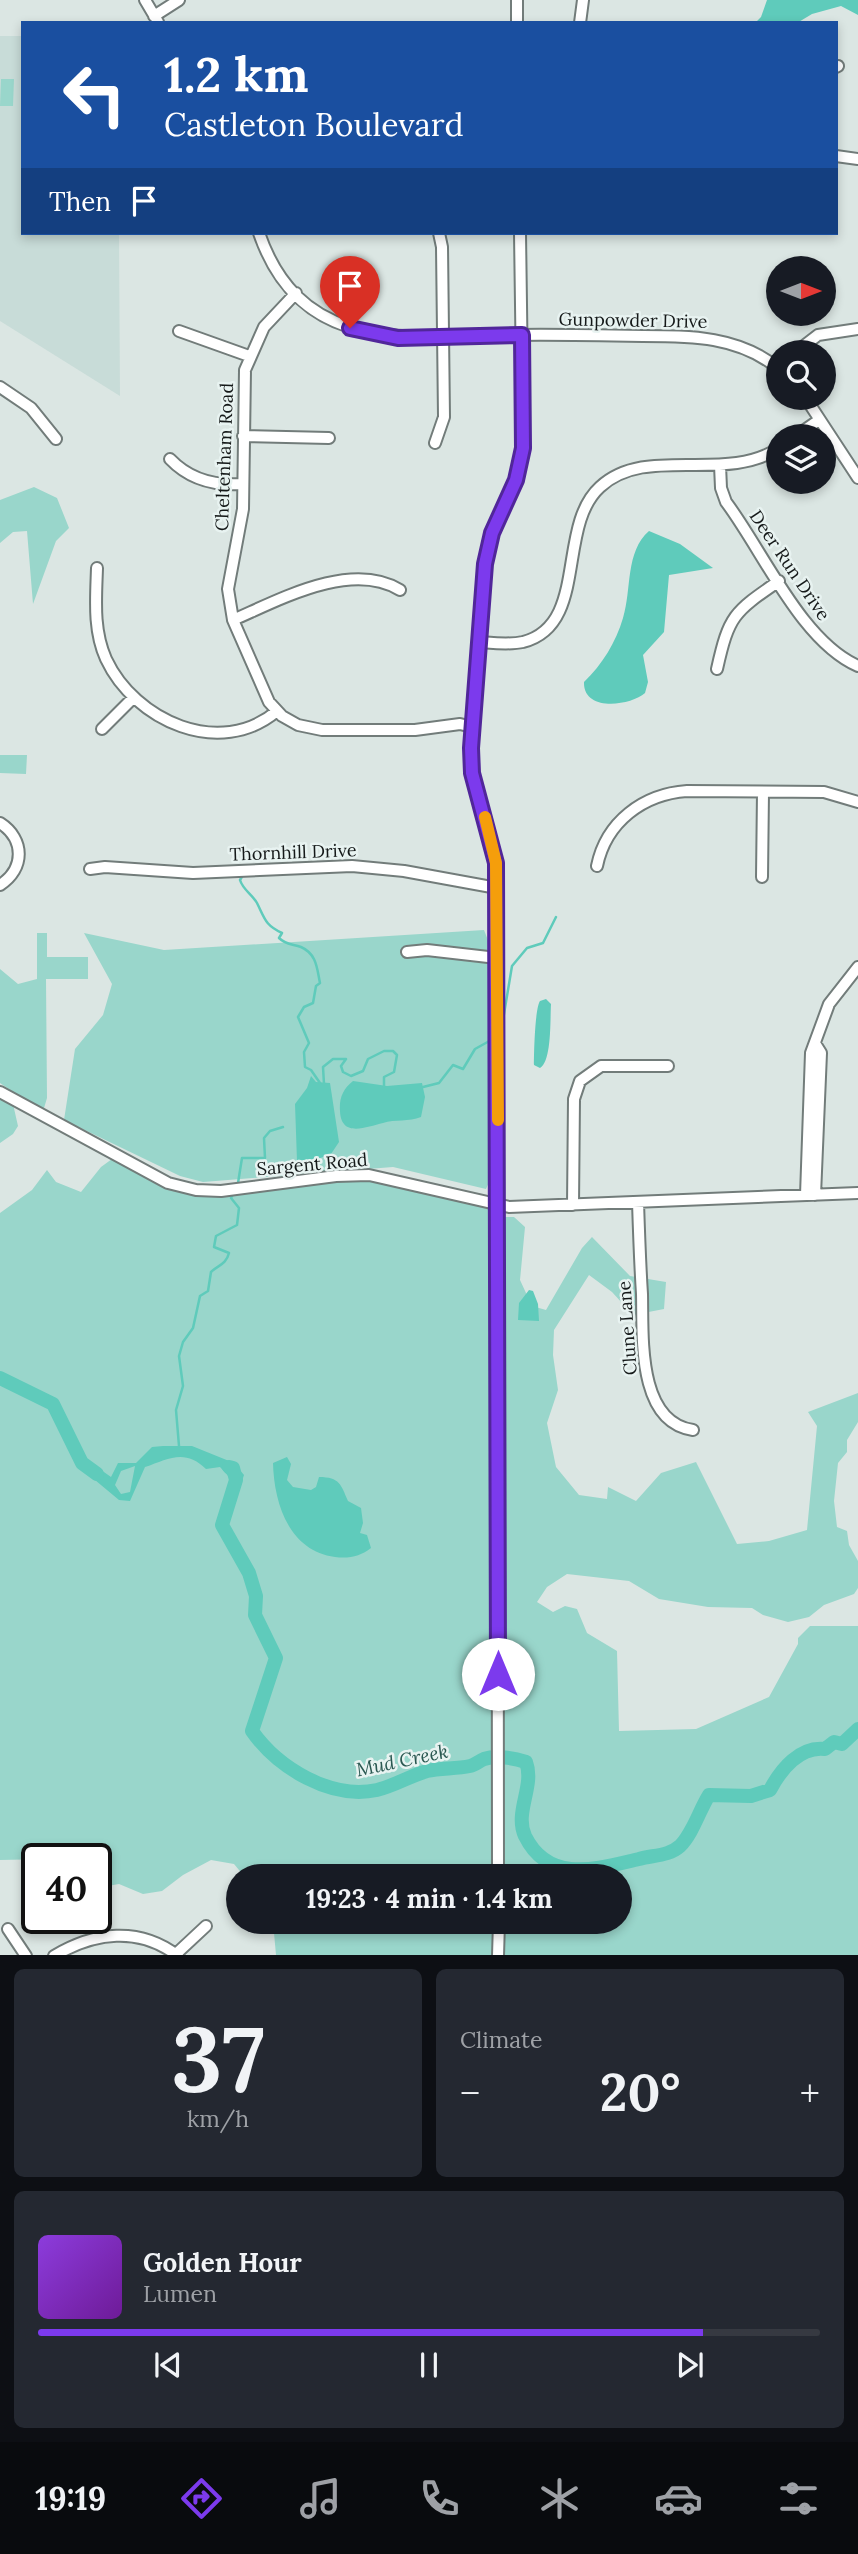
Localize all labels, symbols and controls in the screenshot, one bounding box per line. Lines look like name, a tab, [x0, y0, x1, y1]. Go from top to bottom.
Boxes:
text: 1.2 km	[164, 43, 309, 105]
icon: left	[49, 49, 140, 140]
text: Castleton Boulevard	[164, 104, 464, 145]
icon: arrive	[125, 182, 163, 220]
text: Then	[49, 185, 111, 218]
pin	[320, 256, 380, 328]
north arrow	[766, 256, 836, 326]
map controls	[766, 256, 836, 494]
icon: arrive	[331, 267, 369, 305]
street label: Gunpowder Drive	[558, 307, 708, 333]
button: search	[766, 340, 836, 410]
street label: Cheltenham Road	[210, 382, 238, 532]
button: layers	[766, 424, 836, 494]
street label: Deer Run Drive	[745, 505, 835, 625]
street label: Thornhill Drive	[229, 838, 357, 866]
street label: Sargent Road	[256, 1148, 369, 1180]
street label: Clune Lane	[612, 1280, 642, 1376]
position arrow	[461, 1637, 535, 1711]
water label: Mud Creek	[354, 1739, 450, 1781]
speed limit sign: 40	[21, 1843, 112, 1934]
text: 19:23 · 4 min · 1.4 km	[306, 1882, 552, 1915]
text: 37	[171, 2000, 265, 2117]
text: Climate	[460, 2025, 542, 2054]
text: 20°	[600, 2059, 680, 2125]
text: −	[460, 2069, 480, 2117]
text: +	[800, 2069, 820, 2117]
text: km/h	[187, 2104, 249, 2133]
text: Golden Hour	[143, 2246, 302, 2279]
text: Lumen	[143, 2279, 217, 2308]
icon: previous	[149, 2346, 187, 2384]
icon: pause	[410, 2346, 448, 2384]
icon: next	[671, 2346, 709, 2384]
icon: directions	[177, 2474, 226, 2523]
icon: music	[296, 2474, 345, 2523]
icon: phone	[415, 2474, 464, 2523]
icon: climate	[535, 2474, 584, 2523]
icon: car	[654, 2474, 703, 2523]
icon: filters	[774, 2474, 823, 2523]
text: 19:19	[35, 2478, 106, 2519]

